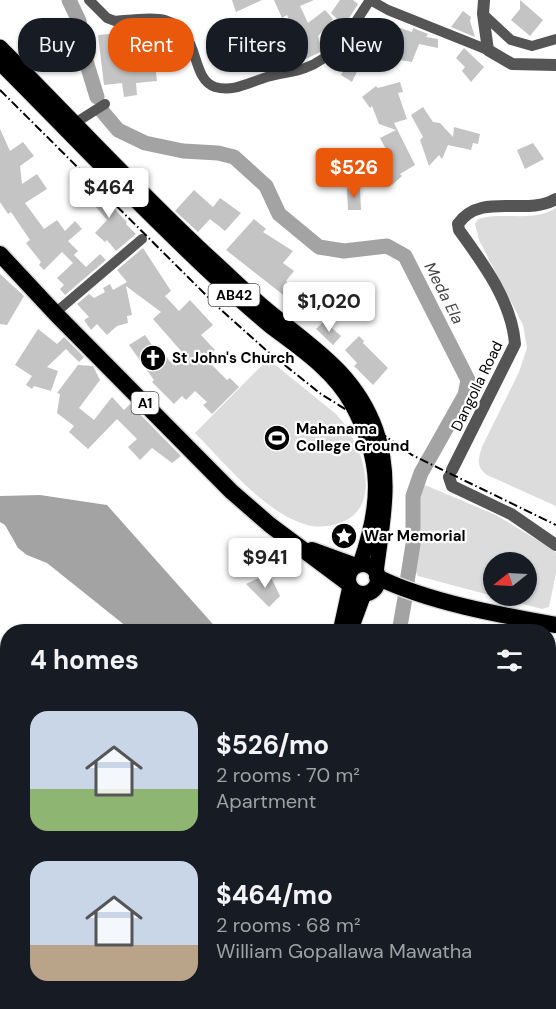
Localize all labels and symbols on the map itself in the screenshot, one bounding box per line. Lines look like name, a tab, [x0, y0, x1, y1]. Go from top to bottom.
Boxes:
pin: $526	[318, 148, 390, 199]
pin: $464	[73, 168, 145, 219]
water label: Meda Ela	[419, 258, 469, 328]
pin: $1,020	[280, 282, 378, 333]
road number: AB42	[208, 284, 260, 306]
street label: Dangolla Road	[447, 338, 507, 434]
church icon: St John's Church	[138, 343, 168, 373]
place label: St John's Church	[172, 348, 295, 368]
road number: A1	[132, 392, 158, 414]
place label: Mahanama College Ground	[296, 419, 409, 456]
sports icon: Mahanama College Ground	[262, 423, 292, 453]
place icon: War Memorial	[329, 521, 359, 551]
place label: War Memorial	[364, 526, 465, 546]
pin: $941	[229, 538, 301, 589]
north arrow	[483, 552, 537, 606]

